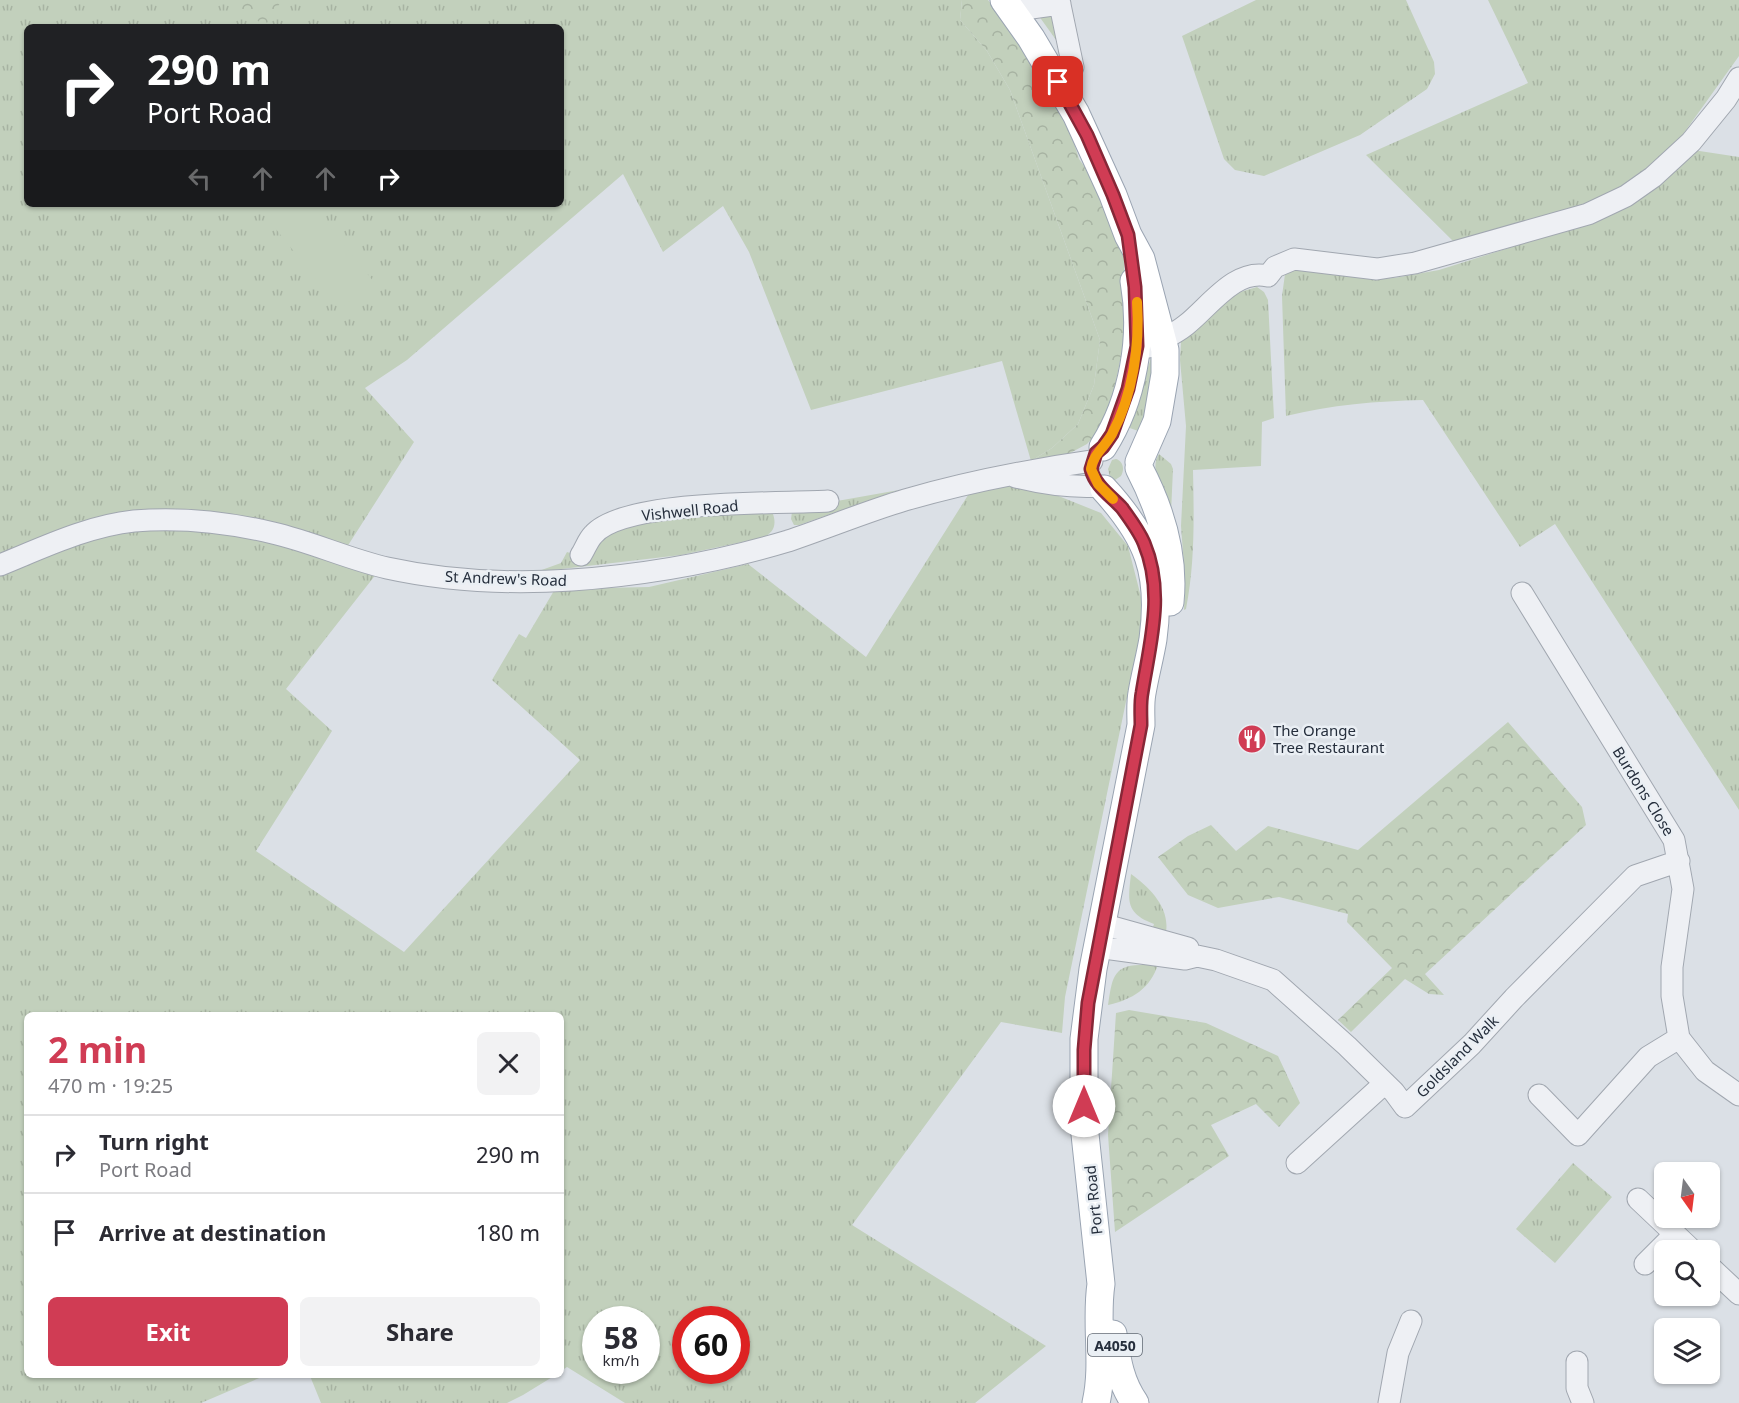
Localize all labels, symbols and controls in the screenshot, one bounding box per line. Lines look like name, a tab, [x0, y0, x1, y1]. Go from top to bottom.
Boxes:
text: 290 m	[147, 40, 271, 97]
icon: right	[48, 48, 126, 126]
pin	[1032, 56, 1083, 107]
icon: arrive	[1041, 65, 1074, 98]
text: Port Road	[147, 94, 272, 131]
icon: left	[183, 162, 216, 195]
icon: ahead	[246, 162, 279, 195]
icon: ahead	[309, 162, 342, 195]
icon: right	[372, 162, 405, 195]
street label: Vishwell Road	[641, 495, 739, 525]
street label: St Andrew's Road	[445, 566, 567, 590]
place label: The Orange Tree Restaurant	[1273, 720, 1385, 757]
restaurant icon: The Orange Tree Restaurant	[1236, 723, 1268, 755]
street label: Burdons Close	[1609, 743, 1679, 839]
street label: Goldsland Walk	[1411, 1010, 1503, 1102]
text: 2 min	[48, 1025, 147, 1074]
button: close	[477, 1032, 540, 1095]
text: 470 m · 19:25	[48, 1072, 173, 1099]
position arrow	[1052, 1074, 1116, 1138]
text: Turn right	[99, 1126, 209, 1156]
icon: right	[48, 1138, 81, 1171]
text: 290 m	[476, 1139, 540, 1169]
text: Port Road	[99, 1156, 192, 1183]
north arrow	[1654, 1162, 1720, 1228]
map controls	[1654, 1162, 1720, 1384]
street label: Port Road	[1079, 1164, 1107, 1236]
icon: arrive	[48, 1216, 81, 1249]
text: Arrive at destination	[99, 1217, 326, 1247]
text: 180 m	[476, 1217, 540, 1247]
button: search	[1654, 1240, 1720, 1306]
button: Exit	[48, 1297, 288, 1366]
button: Share	[300, 1297, 540, 1366]
speed limit sign: 60	[672, 1306, 750, 1384]
text: 58	[604, 1317, 638, 1358]
button: layers	[1654, 1318, 1720, 1384]
road number: A4050	[1088, 1334, 1142, 1356]
text: km/h	[603, 1350, 639, 1370]

